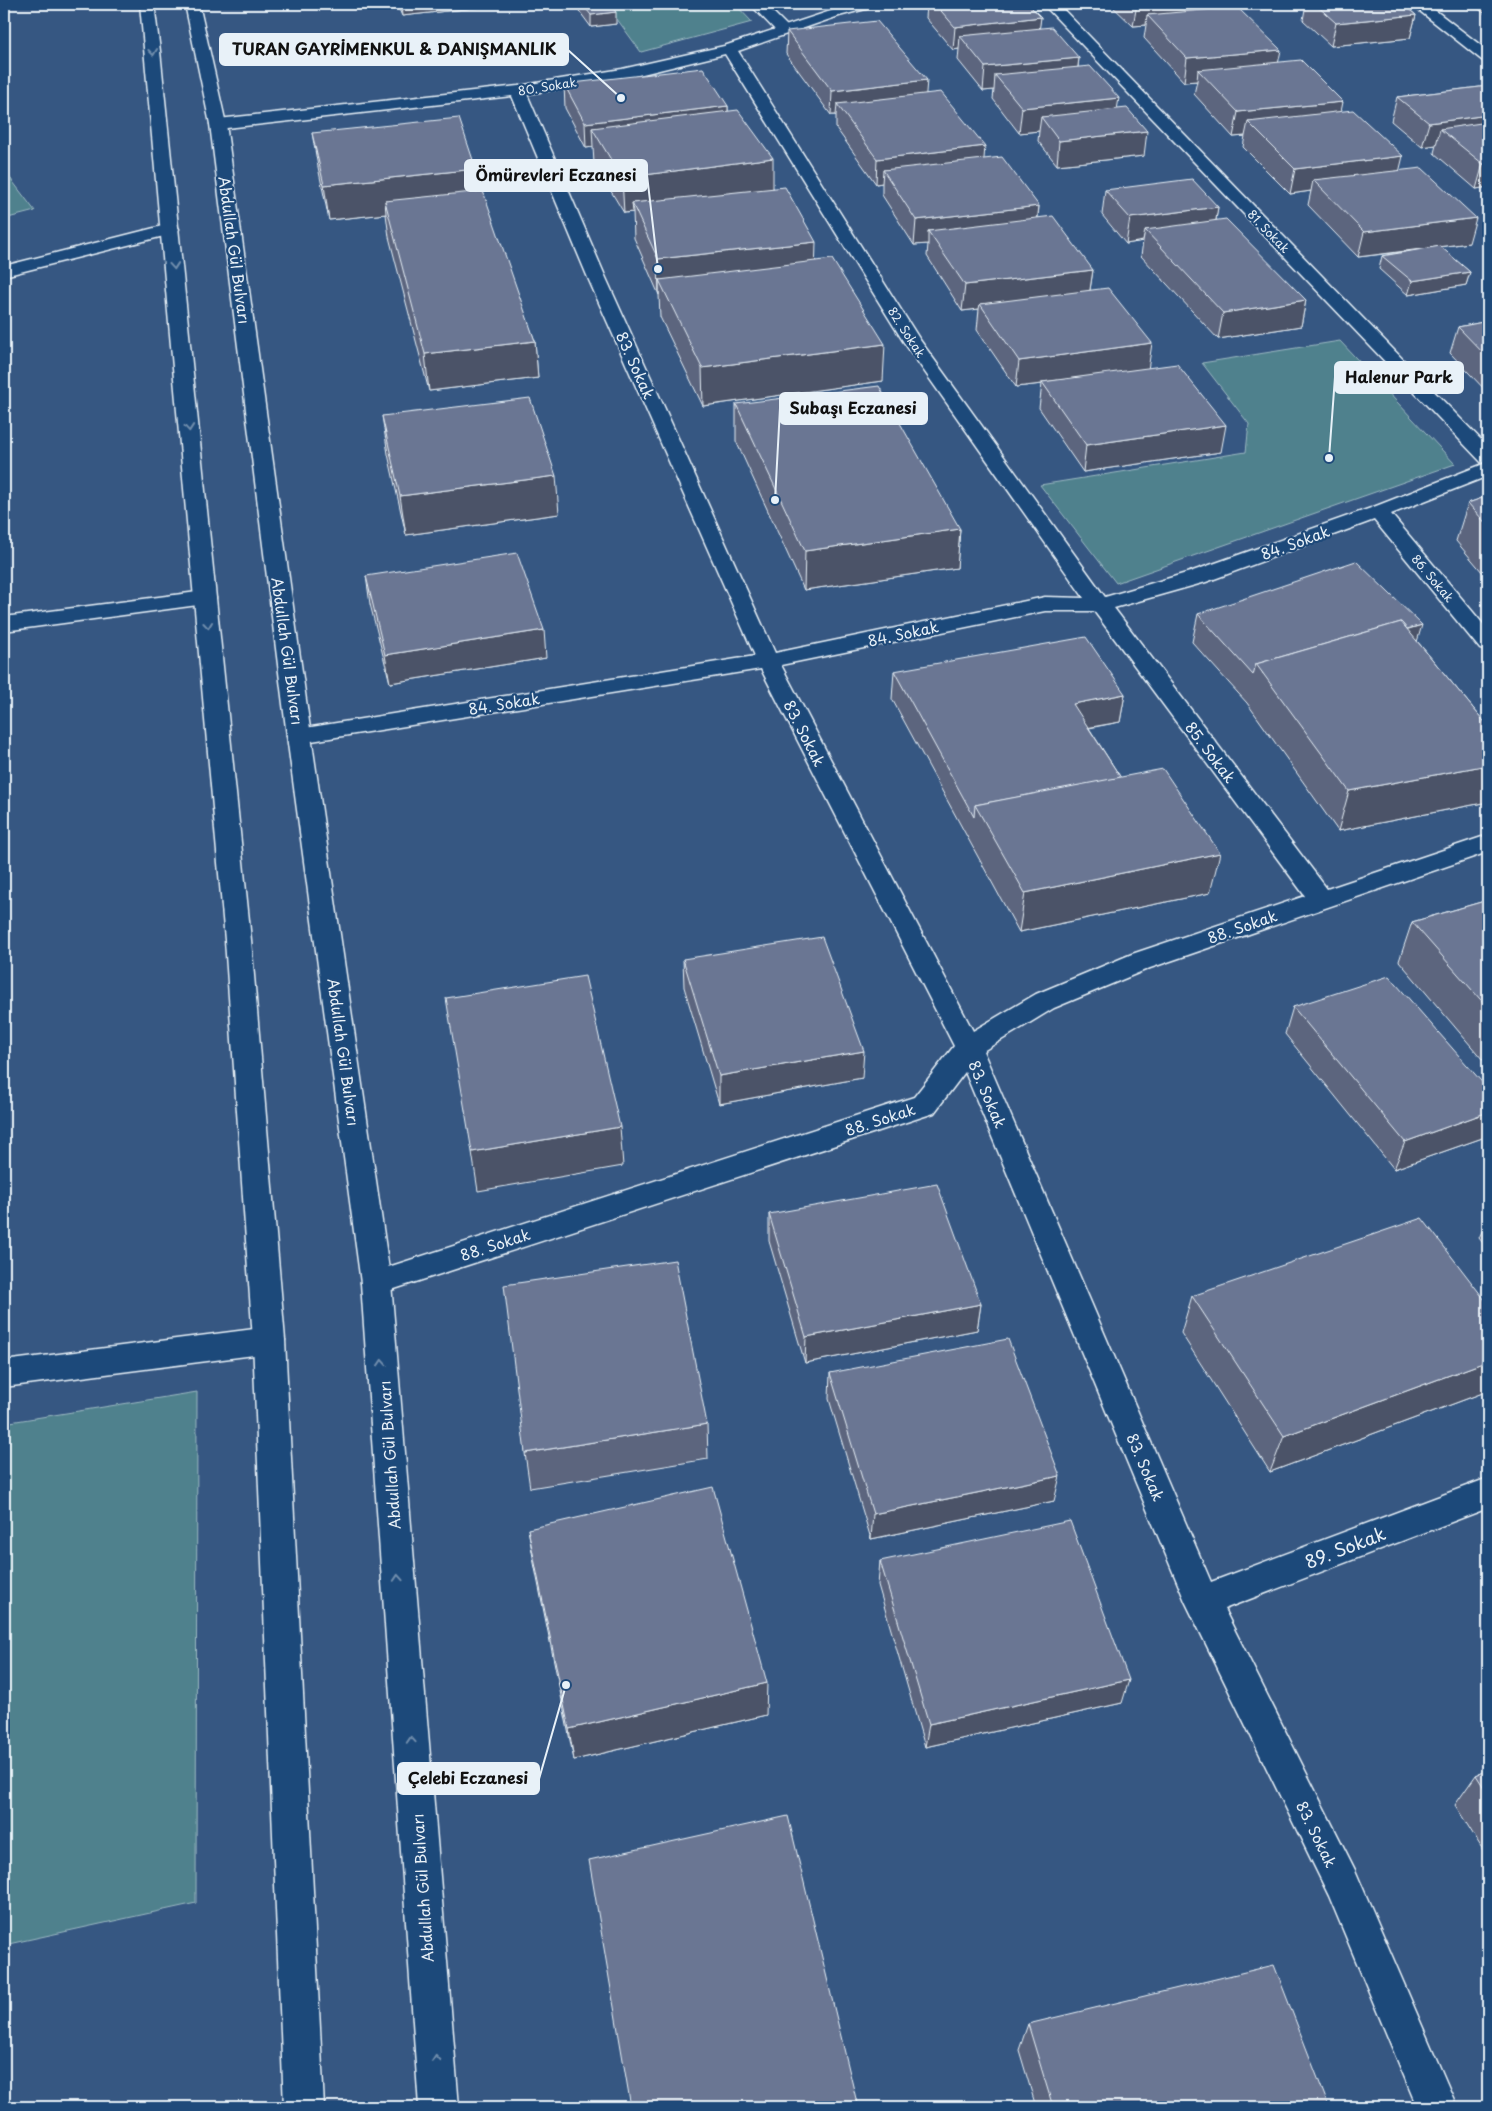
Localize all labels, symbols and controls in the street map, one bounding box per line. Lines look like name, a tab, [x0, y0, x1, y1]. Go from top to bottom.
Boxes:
callout: TURAN GAYRİMENKUL & DANIŞMANLIK	[220, 34, 568, 65]
text: TURAN GAYRİMENKUL & DANIŞMANLIK	[232, 36, 557, 60]
one-way arrow	[147, 48, 158, 56]
street label: 80. Sokak	[516, 72, 578, 100]
callout: Ömürevleri Eczanesi	[465, 160, 647, 191]
text: Ömürevleri Eczanesi	[475, 162, 637, 186]
street label: Abdullah Gül Bulvarı	[213, 175, 257, 325]
street label: 81. Sokak	[1244, 205, 1294, 257]
one-way arrow	[168, 262, 179, 270]
street label: 82. Sokak	[884, 303, 930, 361]
street label: 83. Sokak	[611, 328, 661, 403]
callout: Halenur Park	[1335, 362, 1463, 393]
text: Halenur Park	[1345, 364, 1453, 388]
callout: Subaşı Eczanesi	[780, 393, 927, 424]
text: Subaşı Eczanesi	[789, 395, 917, 419]
one-way arrow	[183, 424, 194, 432]
street label: 84. Sokak	[1257, 519, 1333, 565]
street label: 86. Sokak	[1408, 550, 1458, 606]
street label: Abdullah Gül Bulvarı	[266, 576, 310, 726]
street label: 84. Sokak	[866, 614, 941, 652]
one-way arrow	[202, 621, 213, 629]
street label: 84. Sokak	[467, 686, 542, 720]
street label: 83. Sokak	[778, 696, 832, 771]
street label: 85. Sokak	[1180, 717, 1242, 788]
street label: 88. Sokak	[1204, 903, 1280, 949]
street label: Abdullah Gül Bulvarı	[322, 977, 366, 1127]
street label: 83. Sokak	[963, 1057, 1013, 1132]
street label: 88. Sokak	[842, 1097, 918, 1141]
street label: 88. Sokak	[457, 1222, 533, 1266]
one-way arrow	[377, 1359, 388, 1367]
street label: Abdullah Gül Bulvarı	[372, 1380, 406, 1530]
street label: 83. Sokak	[1121, 1430, 1171, 1505]
street label: 89. Sokak	[1301, 1519, 1389, 1575]
one-way arrow	[393, 1573, 404, 1581]
one-way arrow	[406, 1735, 417, 1743]
callout: Çelebi Eczanesi	[398, 1763, 539, 1794]
text: Çelebi Eczanesi	[408, 1765, 528, 1789]
street label: 83. Sokak	[1291, 1797, 1343, 1872]
street label: Abdullah Gül Bulvarı	[405, 1813, 439, 1963]
one-way arrow	[430, 2054, 441, 2062]

